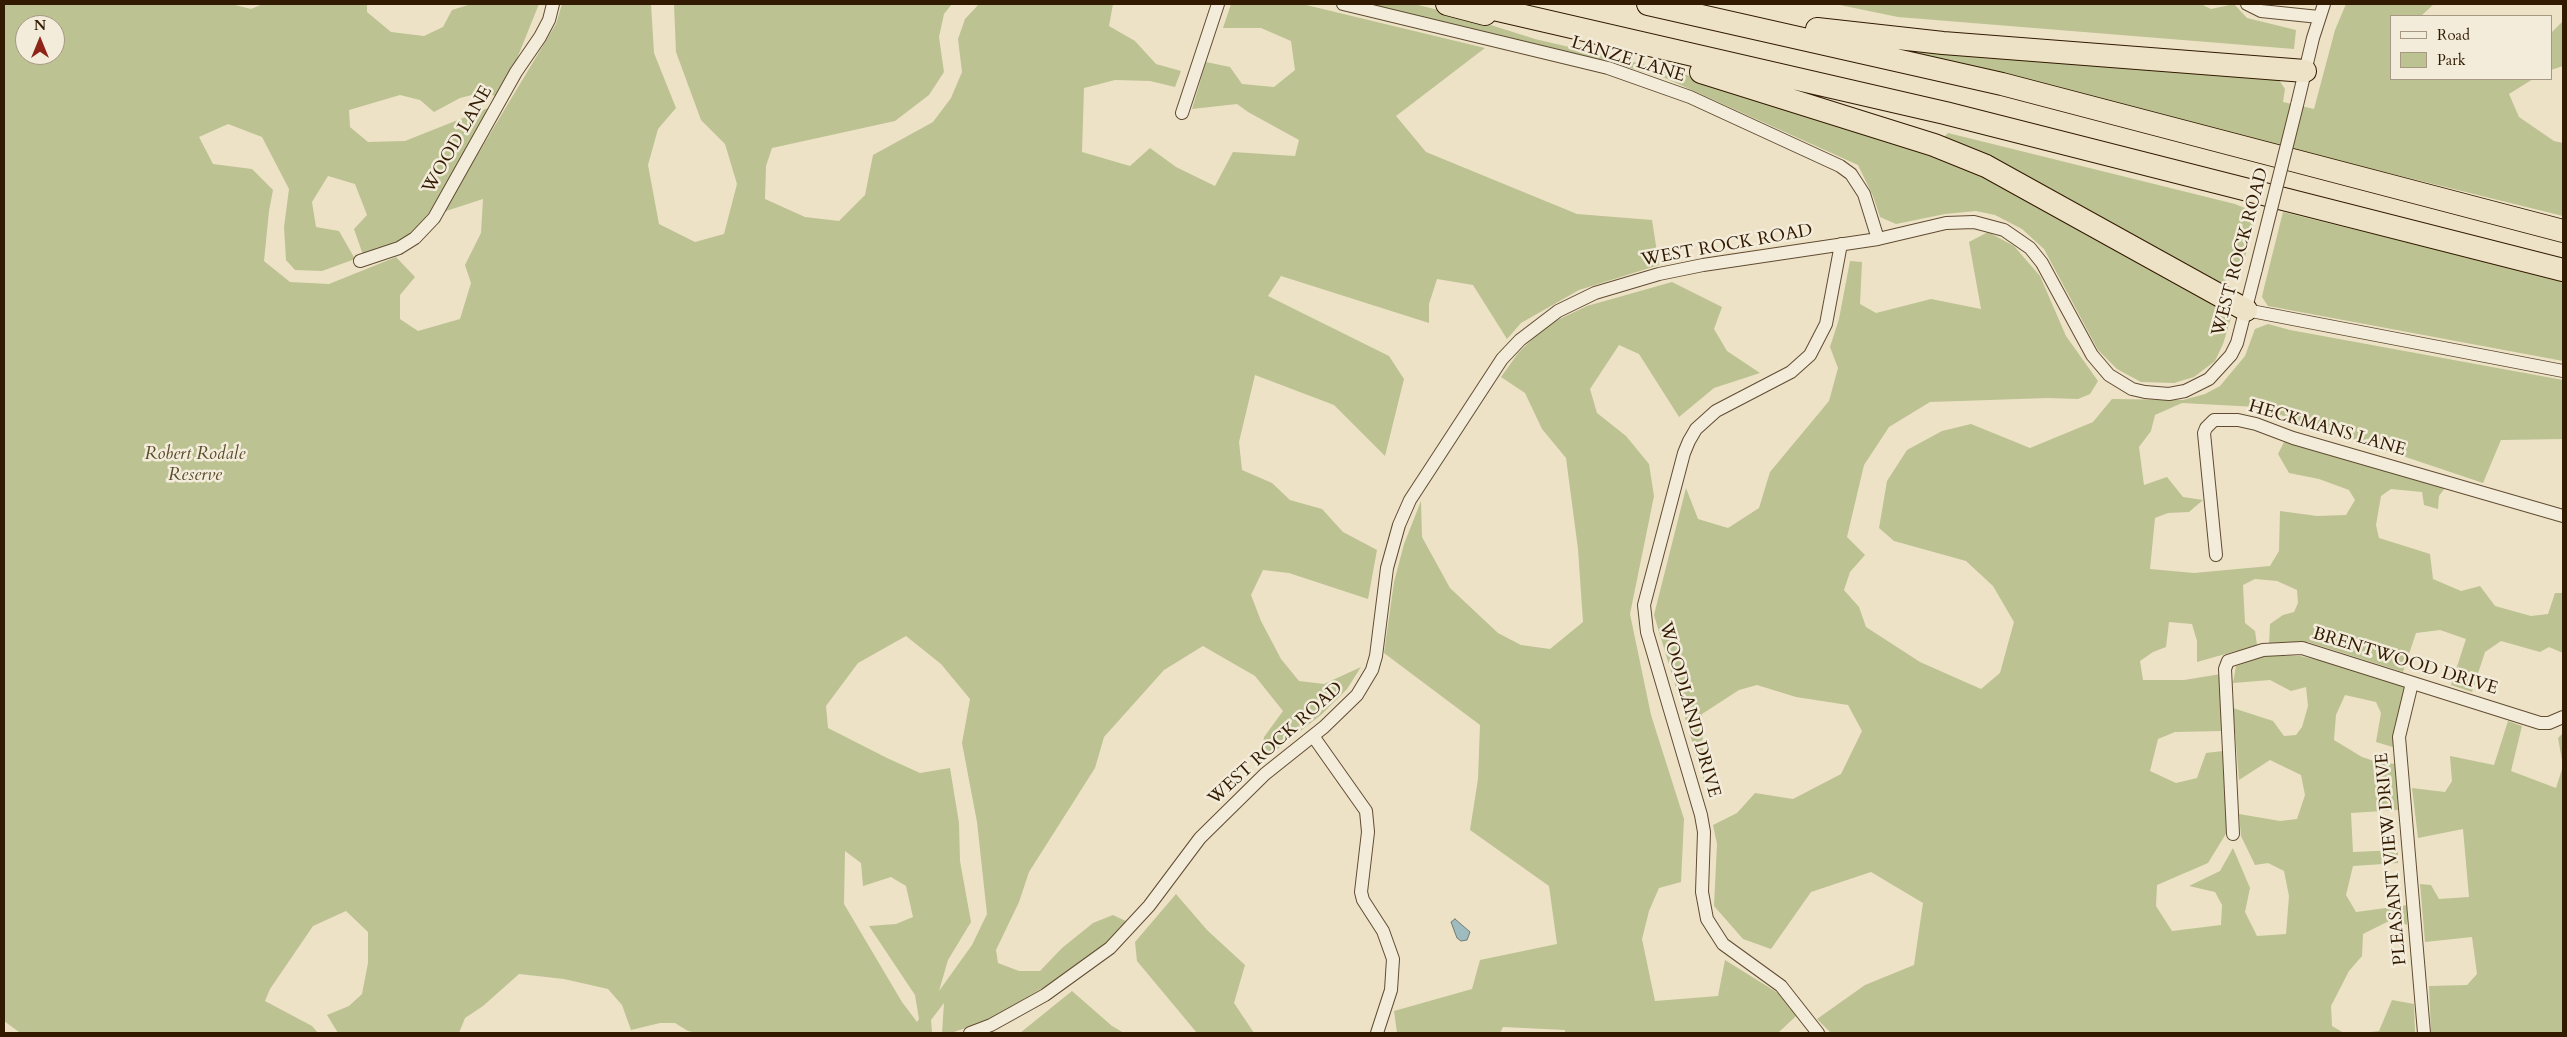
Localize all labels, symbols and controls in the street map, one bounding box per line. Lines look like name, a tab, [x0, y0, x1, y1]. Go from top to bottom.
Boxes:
north arrow	[15, 15, 65, 65]
legend	[2390, 15, 2552, 80]
text: N	[34, 16, 46, 35]
text: Road	[2437, 25, 2470, 45]
street label: LANZE LANE	[1568, 32, 1688, 88]
text: Park	[2437, 50, 2466, 70]
street label: WOOD LANE	[418, 82, 498, 198]
street label: WEST ROCK ROAD	[2208, 165, 2274, 339]
street label: WEST ROCK ROAD	[1640, 220, 1814, 272]
street label: HECKMANS LANE	[2246, 396, 2408, 462]
park label: Robert Rodale Reserve	[145, 444, 245, 486]
street label: WOODLAND DRIVE	[1654, 620, 1724, 800]
street label: BRENTWOOD DRIVE	[2310, 624, 2500, 700]
street label: WEST ROCK ROAD	[1204, 678, 1348, 810]
street label: PLEASANT VIEW DRIVE	[2372, 752, 2412, 966]

